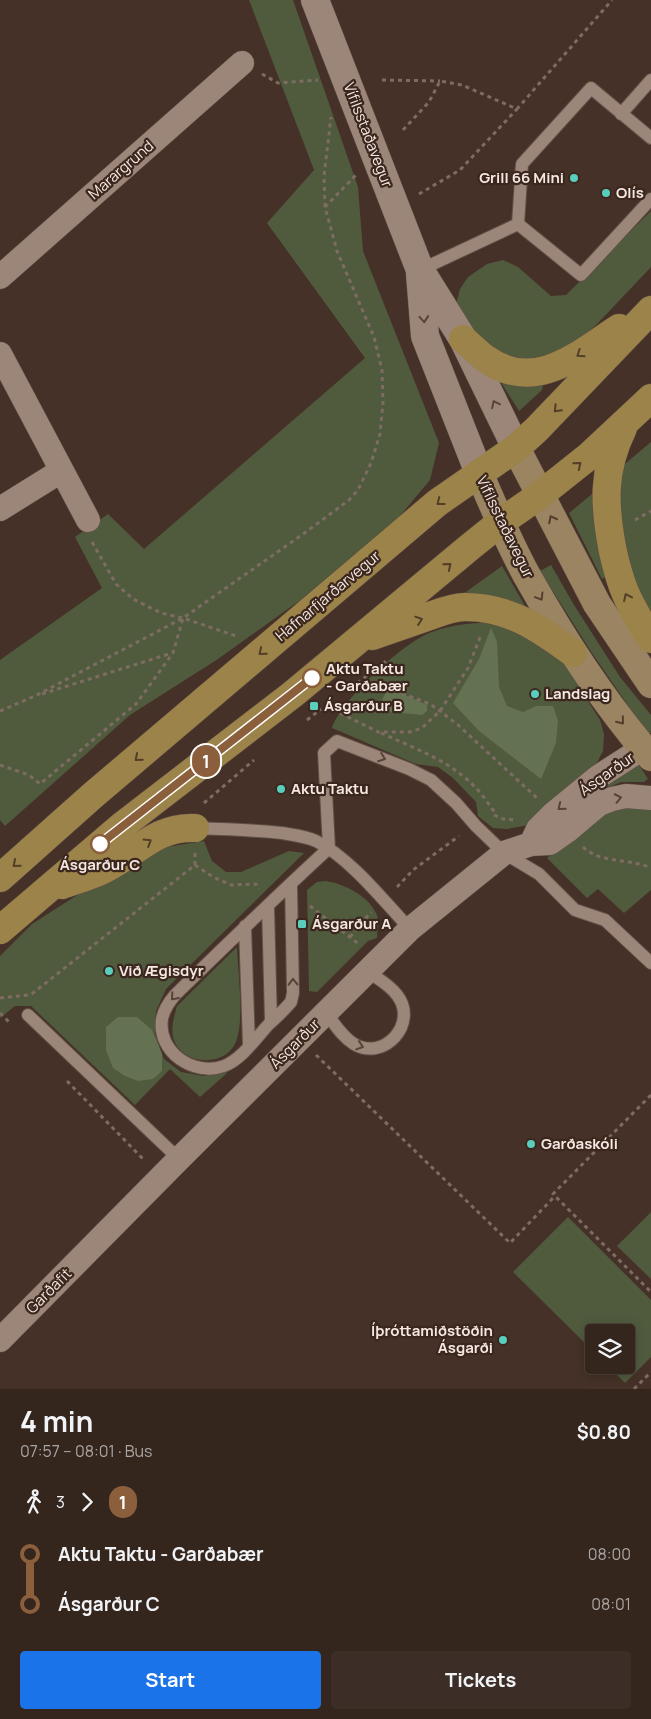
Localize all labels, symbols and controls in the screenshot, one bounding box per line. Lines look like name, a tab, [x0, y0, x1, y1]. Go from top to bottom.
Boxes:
street label: Vífilsstaðavegur	[339, 79, 398, 191]
street label: Marargrund	[83, 135, 158, 204]
place label: Grill 66 Mini	[479, 167, 564, 188]
marker: Grill 66 Mini	[568, 172, 580, 184]
place label: Olís	[616, 182, 644, 203]
marker: Olís	[600, 187, 612, 199]
one-way arrow	[418, 315, 429, 323]
one-way arrow	[576, 348, 586, 357]
one-way arrow	[491, 401, 501, 410]
one-way arrow	[554, 403, 563, 412]
one-way arrow	[572, 462, 581, 470]
street label: Vífilsstaðavegur	[472, 472, 539, 582]
one-way arrow	[436, 497, 445, 506]
one-way arrow	[548, 515, 558, 524]
street label: Hafnarfjarðarvegur	[271, 545, 385, 646]
one-way arrow	[442, 563, 451, 571]
one-way arrow	[533, 591, 543, 600]
one-way arrow	[623, 593, 634, 602]
one-way arrow	[415, 616, 423, 626]
one-way arrow	[259, 647, 268, 655]
place label: Aktu Taktu - Garðabær	[326, 658, 408, 696]
marker: Aktu Taktu - Garðabær	[302, 668, 322, 688]
place label: Landslag	[545, 683, 610, 704]
marker: Landslag	[529, 688, 541, 700]
place label: Ásgarður B	[324, 695, 403, 716]
marker: Ásgarður B	[308, 700, 320, 712]
one-way arrow	[616, 715, 624, 724]
line badge: 1	[190, 745, 222, 777]
street label: Ásgarður	[575, 747, 639, 800]
text: 1	[202, 749, 210, 773]
one-way arrow	[135, 752, 144, 761]
one-way arrow	[377, 752, 386, 763]
place label: Aktu Taktu	[291, 778, 369, 799]
marker: Aktu Taktu	[275, 783, 287, 795]
one-way arrow	[614, 793, 623, 804]
one-way arrow	[558, 802, 567, 811]
marker: Ásgarður C	[90, 834, 110, 854]
one-way arrow	[143, 838, 152, 848]
place label: Ásgarður C	[60, 854, 140, 875]
one-way arrow	[12, 859, 21, 868]
place label: Ásgarður A	[312, 913, 391, 934]
marker: Ásgarður A	[296, 918, 308, 930]
place label: Við Ægisdyr	[119, 960, 204, 981]
marker: Við Ægisdyr	[103, 965, 115, 977]
one-way arrow	[288, 978, 298, 986]
one-way arrow	[170, 992, 179, 1001]
street label: Ásgarður	[265, 1014, 325, 1073]
one-way arrow	[355, 1040, 364, 1050]
place label: Garðaskóli	[541, 1133, 618, 1154]
marker: Garðaskóli	[525, 1138, 537, 1150]
street label: Garðafit	[21, 1263, 76, 1318]
place label: Íþróttamiðstöðin Ásgarði	[371, 1320, 493, 1358]
map controls	[585, 1324, 635, 1374]
button: layers	[585, 1324, 635, 1374]
marker: Íþróttamiðstöðin Ásgarði	[497, 1334, 509, 1346]
text: 4 min	[20, 1402, 93, 1440]
text: $0.80	[577, 1419, 631, 1445]
text: 07:57 – 08:01 · Bus	[20, 1440, 152, 1462]
icon: walk	[20, 1488, 48, 1516]
icon: forward	[73, 1488, 101, 1516]
text: 1	[119, 1490, 127, 1514]
text: 3	[56, 1491, 65, 1513]
text: Aktu Taktu - Garðabær	[58, 1541, 264, 1567]
text: 08:00	[588, 1543, 631, 1565]
text: Ásgarður C	[58, 1591, 160, 1617]
text: 08:01	[591, 1593, 631, 1615]
button: Start	[20, 1651, 321, 1709]
button: Tickets	[331, 1651, 631, 1709]

